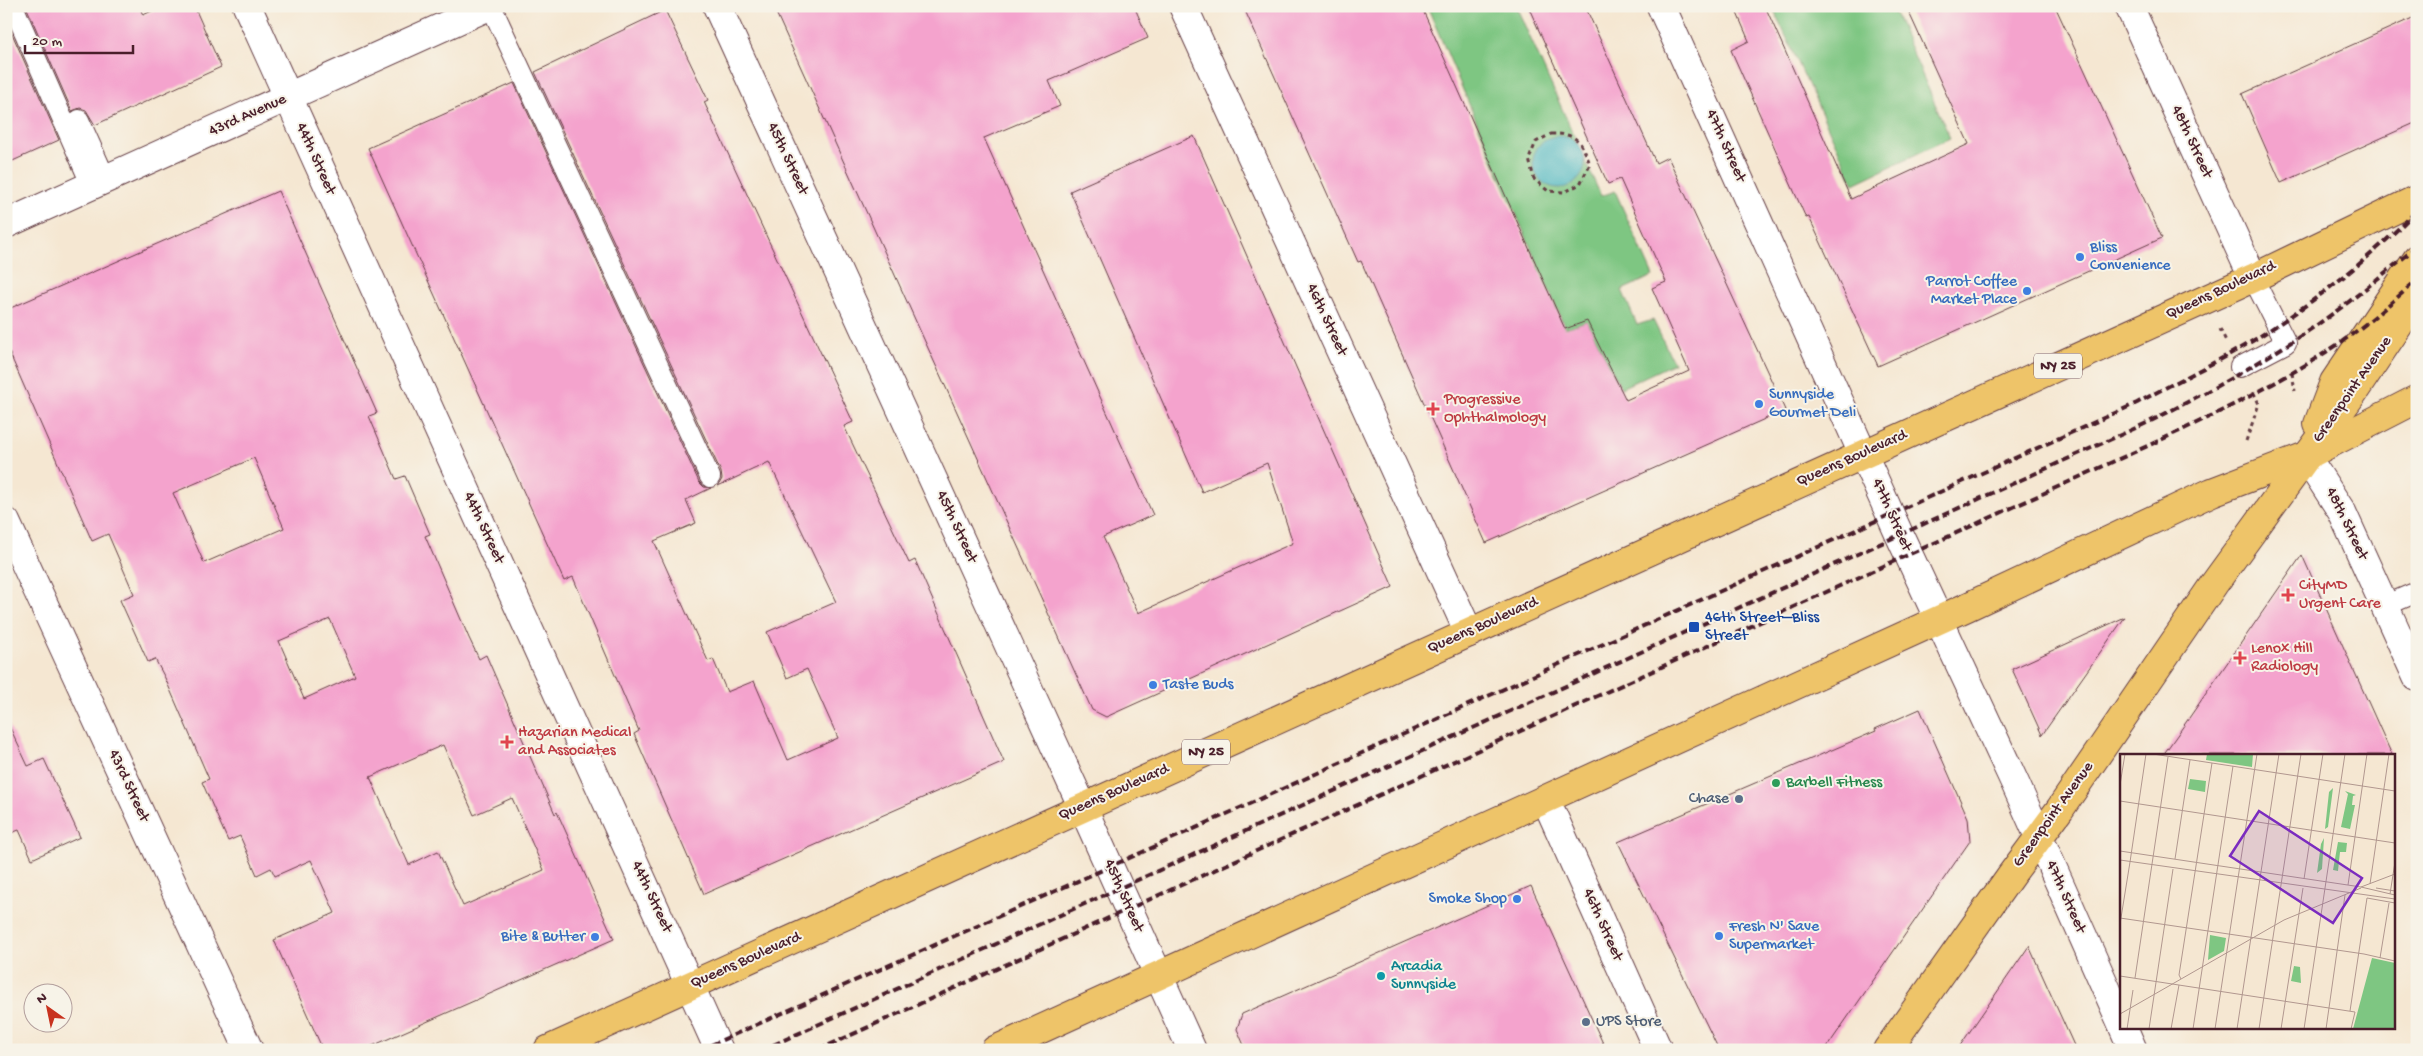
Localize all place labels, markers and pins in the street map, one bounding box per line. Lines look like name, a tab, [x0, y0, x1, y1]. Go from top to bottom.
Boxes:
place label: Bliss Convenience	[2089, 239, 2171, 276]
marker: Bliss Convenience	[2074, 251, 2086, 263]
place label: Parrot Coffee Market Place	[1925, 273, 2018, 310]
marker: Parrot Coffee Market Place	[2021, 285, 2033, 297]
place label: Sunnyside Gourmet Deli	[1769, 386, 1856, 423]
place label: Progressive Ophthalmology	[1443, 391, 1546, 428]
marker: Sunnyside Gourmet Deli	[1753, 398, 1765, 410]
marker: Progressive Ophthalmology	[1426, 402, 1440, 416]
place label: CityMD Urgent Care	[2299, 577, 2381, 614]
marker: CityMD Urgent Care	[2281, 588, 2295, 602]
place label: 46th Street–Bliss Street	[1705, 609, 1820, 646]
marker: 46th Street–Bliss Street	[1687, 620, 1701, 634]
place label: Lenox Hill Radiology	[2251, 640, 2318, 677]
marker: Lenox Hill Radiology	[2233, 651, 2247, 665]
place label: Taste Buds	[1162, 676, 1235, 695]
marker: Taste Buds	[1147, 679, 1159, 691]
place label: Hazarian Medical and Associates	[518, 724, 631, 761]
marker: Hazarian Medical and Associates	[500, 735, 514, 749]
place label: Barbell Fitness	[1785, 774, 1883, 793]
marker: Barbell Fitness	[1770, 777, 1782, 789]
place label: Chase	[1689, 790, 1730, 809]
marker: Chase	[1733, 793, 1745, 805]
place label: Smoke Shop	[1429, 890, 1507, 909]
marker: Smoke Shop	[1511, 893, 1523, 905]
place label: Fresh N' Save Supermarket	[1728, 918, 1820, 955]
place label: Bite & Butter	[500, 928, 586, 947]
marker: Fresh N' Save Supermarket	[1713, 930, 1725, 942]
marker: Bite & Butter	[589, 931, 601, 943]
place label: Arcadia Sunnyside	[1391, 958, 1457, 995]
marker: Arcadia Sunnyside	[1375, 970, 1387, 982]
place label: UPS Store	[1596, 1013, 1662, 1032]
marker: UPS Store	[1580, 1016, 1592, 1028]

